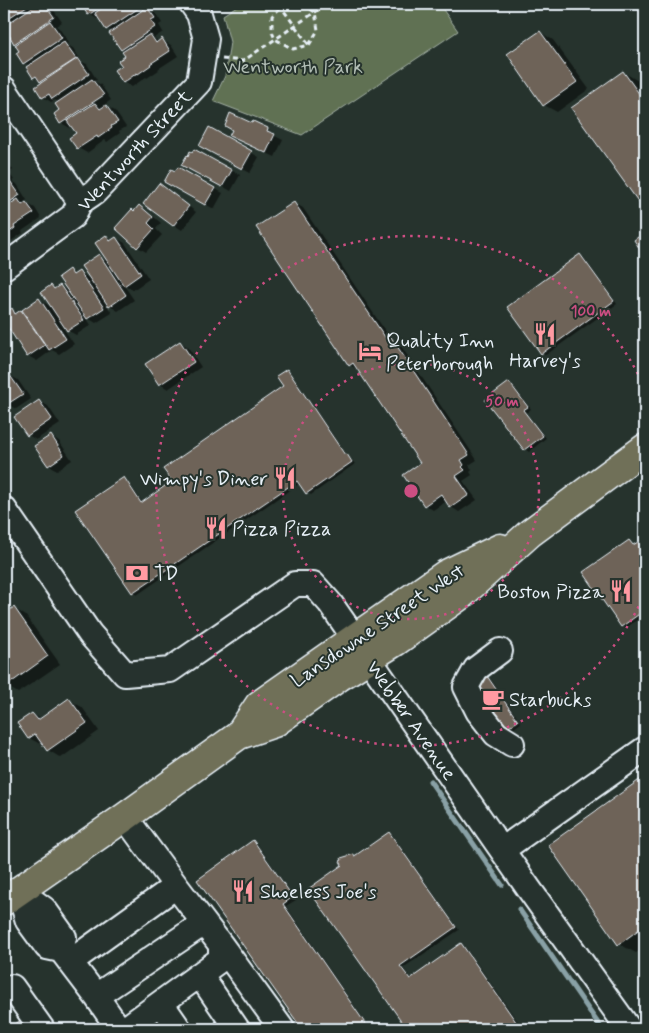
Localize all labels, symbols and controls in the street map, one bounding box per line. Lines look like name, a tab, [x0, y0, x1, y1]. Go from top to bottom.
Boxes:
park label: Wentworth Park	[223, 54, 363, 81]
street label: Wentworth Street	[72, 84, 199, 218]
text: 100 m	[571, 302, 611, 322]
restaurant icon: Harvey's	[532, 321, 558, 347]
place label: Quality Inn Peterborough	[386, 328, 494, 378]
hotel icon: Quality Inn Peterborough	[357, 338, 383, 364]
place label: Harvey's	[509, 348, 581, 375]
text: 50 m	[485, 392, 519, 412]
restaurant icon: Wimpy's Diner	[272, 465, 298, 491]
place label: Wimpy's Diner	[140, 466, 268, 493]
centre of rings	[402, 482, 420, 500]
restaurant icon: Pizza Pizza	[203, 515, 229, 541]
place label: Pizza Pizza	[232, 516, 331, 543]
street label: Lansdowne Street West	[286, 558, 470, 695]
bank icon: TD	[124, 560, 150, 586]
place label: TD	[154, 561, 179, 588]
restaurant icon: Boston Pizza	[608, 578, 634, 604]
place label: Boston Pizza	[497, 579, 605, 606]
street label: Webber Avenue	[359, 656, 462, 786]
cafe icon: Starbucks	[480, 686, 506, 712]
place label: Starbucks	[509, 687, 592, 714]
restaurant icon: Shoeless Joe's	[230, 878, 256, 904]
place label: Shoeless Joe's	[260, 879, 377, 906]

